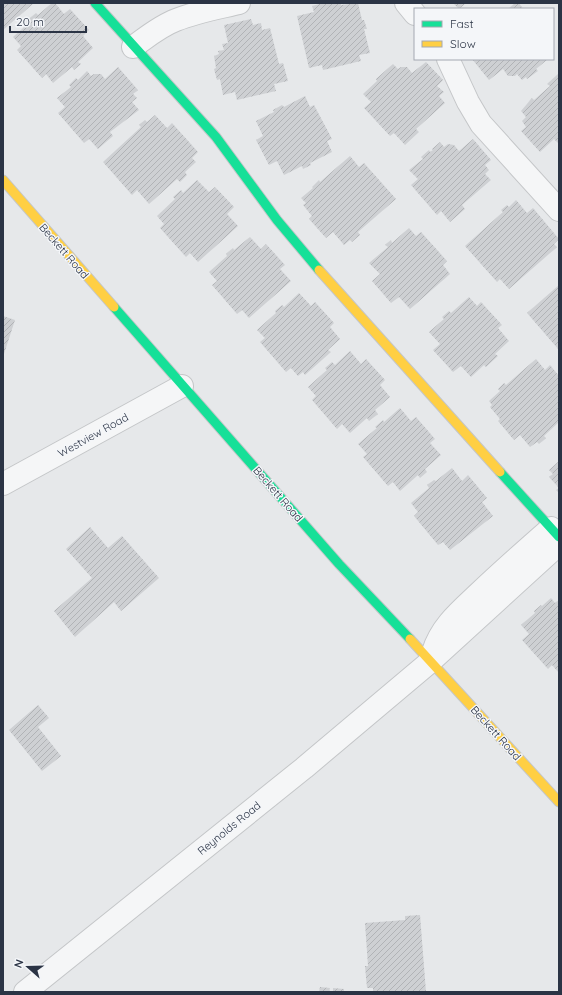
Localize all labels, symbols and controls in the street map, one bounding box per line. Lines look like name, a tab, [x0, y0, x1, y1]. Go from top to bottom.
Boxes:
scale bar	[10, 8, 86, 34]
legend	[414, 8, 554, 60]
text: 20 m	[16, 14, 44, 29]
text: Fast	[450, 16, 474, 31]
text: Slow	[450, 36, 476, 51]
street label: Beckett Road	[36, 220, 92, 282]
street label: Westview Road	[55, 410, 131, 460]
street label: Beckett Road	[250, 463, 306, 525]
street label: Beckett Road	[468, 703, 524, 763]
street label: Reynolds Road	[195, 798, 263, 858]
north arrow	[8, 947, 48, 987]
text: N	[11, 957, 27, 970]

